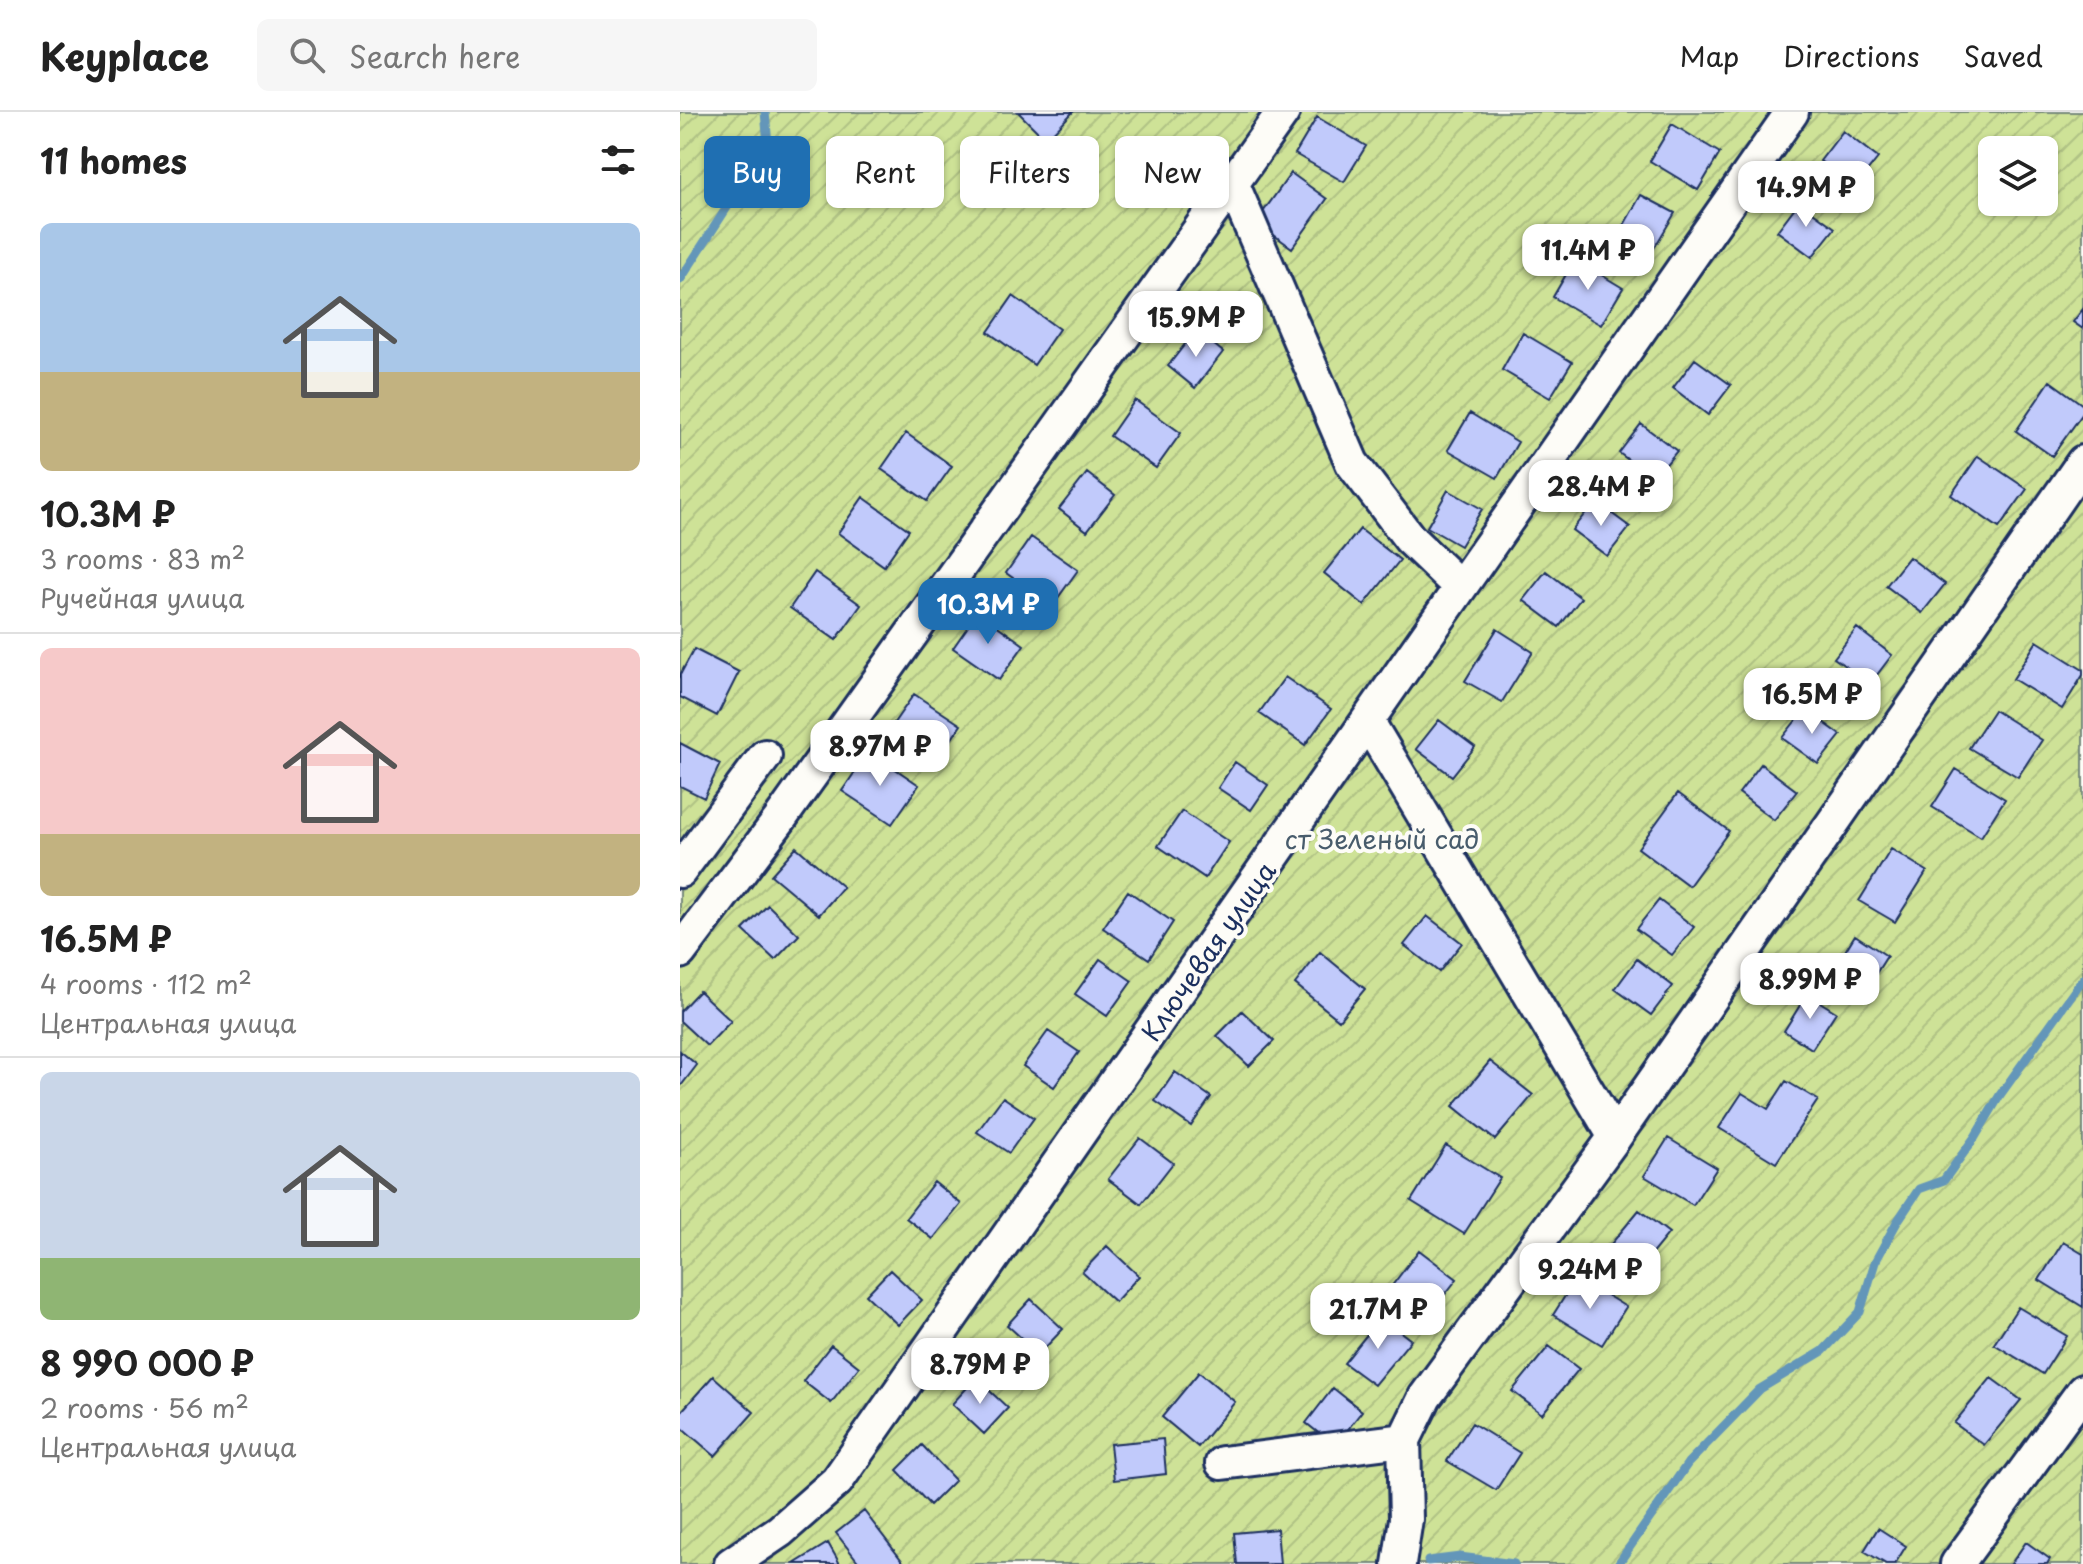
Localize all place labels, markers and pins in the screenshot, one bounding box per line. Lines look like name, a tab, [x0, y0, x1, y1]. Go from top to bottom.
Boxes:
pin: 14.9M ₽	[1732, 161, 1880, 229]
pin: 11.4M ₽	[1514, 224, 1662, 292]
pin: 15.9M ₽	[1122, 291, 1270, 359]
pin: 28.4M ₽	[1527, 460, 1675, 528]
pin: 10.3M ₽	[914, 578, 1062, 646]
pin: 16.5M ₽	[1738, 668, 1886, 736]
pin: 8.97M ₽	[806, 720, 954, 788]
pin: 8.99M ₽	[1736, 953, 1884, 1021]
pin: 9.24M ₽	[1516, 1243, 1664, 1311]
pin: 21.7M ₽	[1304, 1283, 1452, 1351]
pin: 8.79M ₽	[906, 1338, 1054, 1406]

